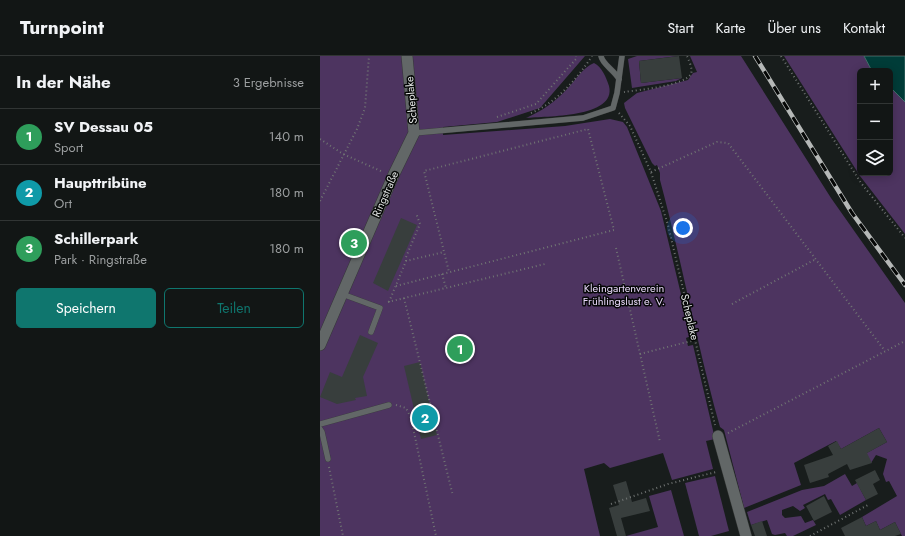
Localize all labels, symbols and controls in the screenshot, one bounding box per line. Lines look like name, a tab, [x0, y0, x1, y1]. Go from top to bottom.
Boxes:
text: Turnpoint	[20, 14, 104, 41]
text: Start	[668, 18, 694, 38]
text: Karte	[716, 18, 746, 38]
text: Über uns	[768, 18, 821, 38]
text: Kontakt	[843, 18, 885, 38]
map controls	[857, 68, 893, 176]
button: +	[857, 68, 893, 104]
text: In der Nähe	[16, 70, 111, 94]
text: 3 Ergebnisse	[233, 73, 304, 92]
street label: Scheplake	[401, 75, 421, 124]
button: −	[857, 104, 893, 140]
text: SV Dessau 05	[54, 116, 153, 138]
text: 1	[26, 127, 32, 146]
text: 140 m	[269, 127, 304, 146]
text: Sport	[54, 138, 83, 157]
button: layers	[857, 140, 893, 176]
street label: Ringstraße	[368, 168, 402, 220]
text: Haupttribüne	[54, 172, 147, 194]
text: 2	[25, 183, 33, 202]
text: 180 m	[269, 183, 304, 202]
text: Ort	[54, 194, 72, 213]
your location	[673, 218, 693, 238]
text: Schillerpark	[54, 228, 138, 250]
pin: 3	[341, 228, 367, 258]
text: 3	[25, 239, 33, 258]
text: 180 m	[269, 239, 304, 258]
text: Park · Ringstraße	[54, 250, 147, 269]
park label: Kleingartenverein Frühlingslust e. V.	[583, 280, 665, 309]
button: Speichern	[16, 288, 156, 328]
button: Teilen	[164, 288, 304, 328]
street label: Scheplake	[677, 292, 703, 342]
pin: 1	[447, 334, 473, 364]
pin: 2	[412, 403, 438, 433]

